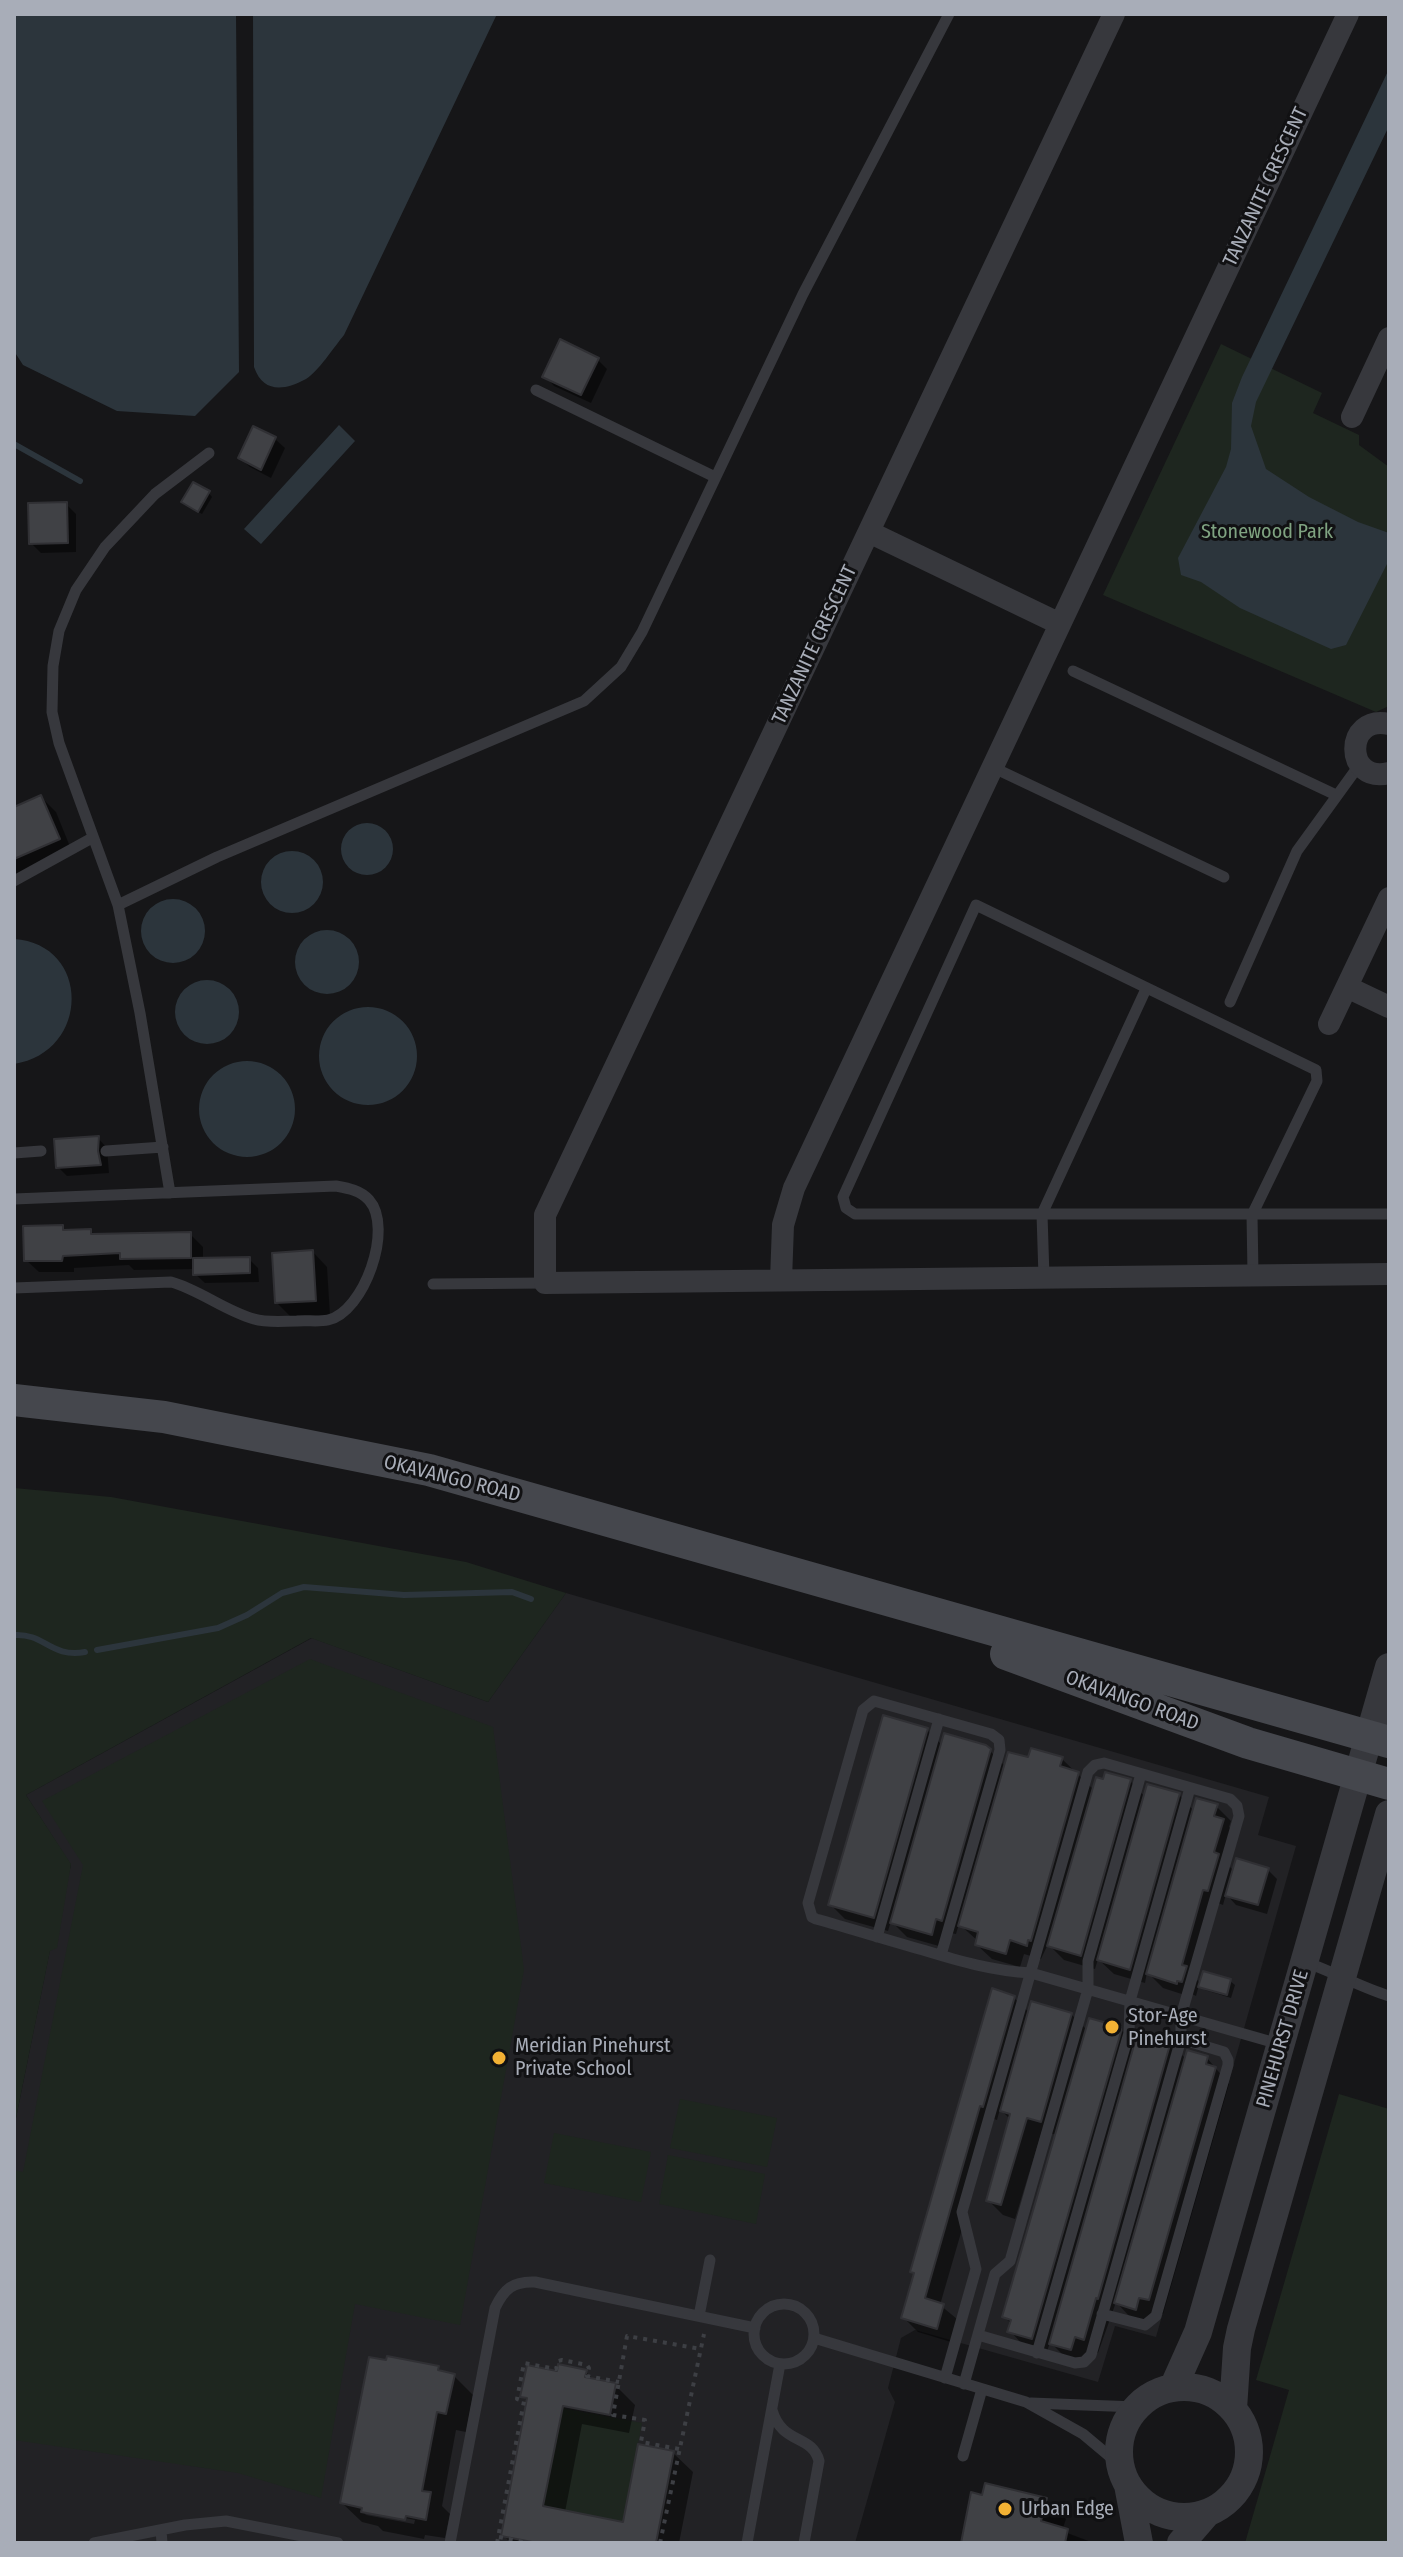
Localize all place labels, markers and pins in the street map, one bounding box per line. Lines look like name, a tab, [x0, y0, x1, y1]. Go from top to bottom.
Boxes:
place label: Stor-Age Pinehurst	[1128, 2004, 1207, 2051]
marker: Stor-Age Pinehurst	[1103, 2018, 1121, 2036]
place label: Meridian Pinehurst Private School	[515, 2034, 671, 2081]
marker: Meridian Pinehurst Private School	[490, 2049, 508, 2067]
place label: Urban Edge	[1021, 2497, 1114, 2521]
marker: Urban Edge	[996, 2500, 1014, 2518]

